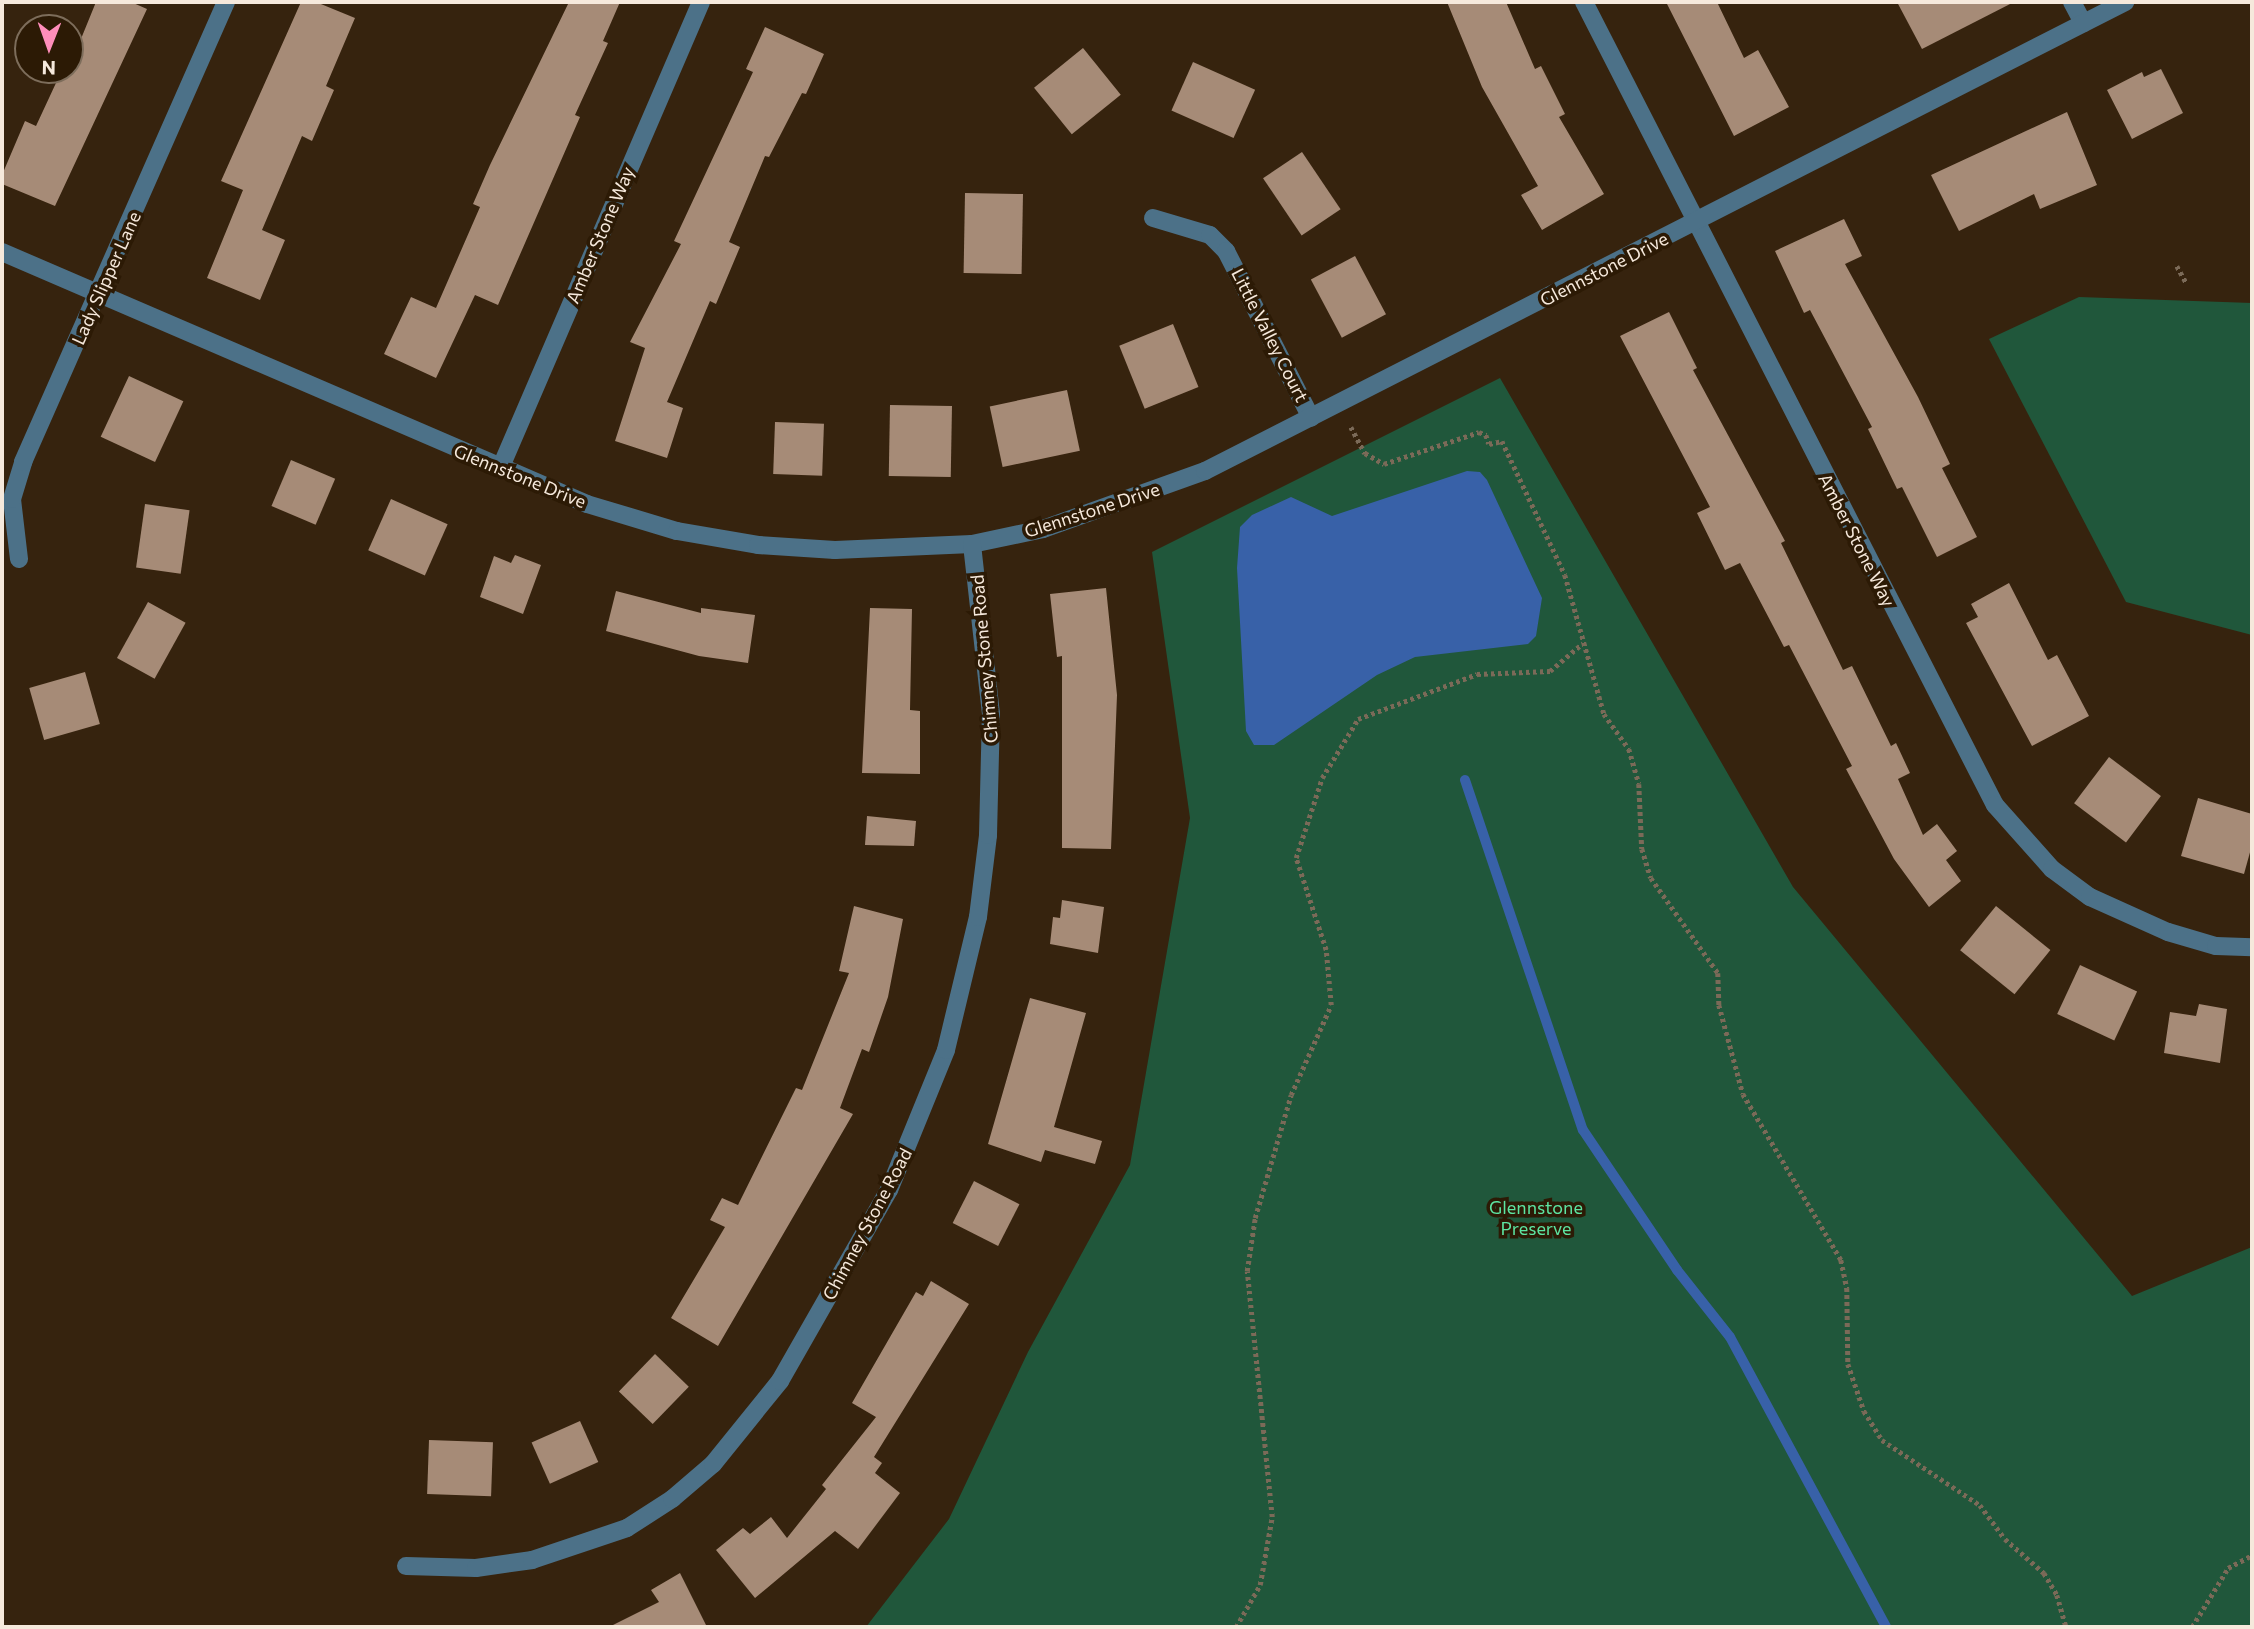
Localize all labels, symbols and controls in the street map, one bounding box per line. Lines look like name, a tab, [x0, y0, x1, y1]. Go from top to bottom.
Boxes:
north arrow	[14, 14, 84, 84]
text: N	[41, 57, 56, 80]
street label: Amber Stone Way	[561, 163, 639, 307]
street label: Lady Slipper Lane	[67, 208, 145, 348]
street label: Glennstone Drive	[1536, 227, 1672, 311]
street label: Little Valley Court	[1227, 265, 1313, 405]
street label: Glennstone Drive	[451, 440, 589, 512]
street label: Amber Stone Way	[1814, 470, 1900, 610]
street label: Glennstone Drive	[1022, 478, 1162, 542]
street label: Chimney Stone Road	[966, 574, 1002, 744]
street label: Chimney Stone Road	[818, 1144, 916, 1304]
park label: Glennstone Preserve	[1489, 1197, 1583, 1240]

